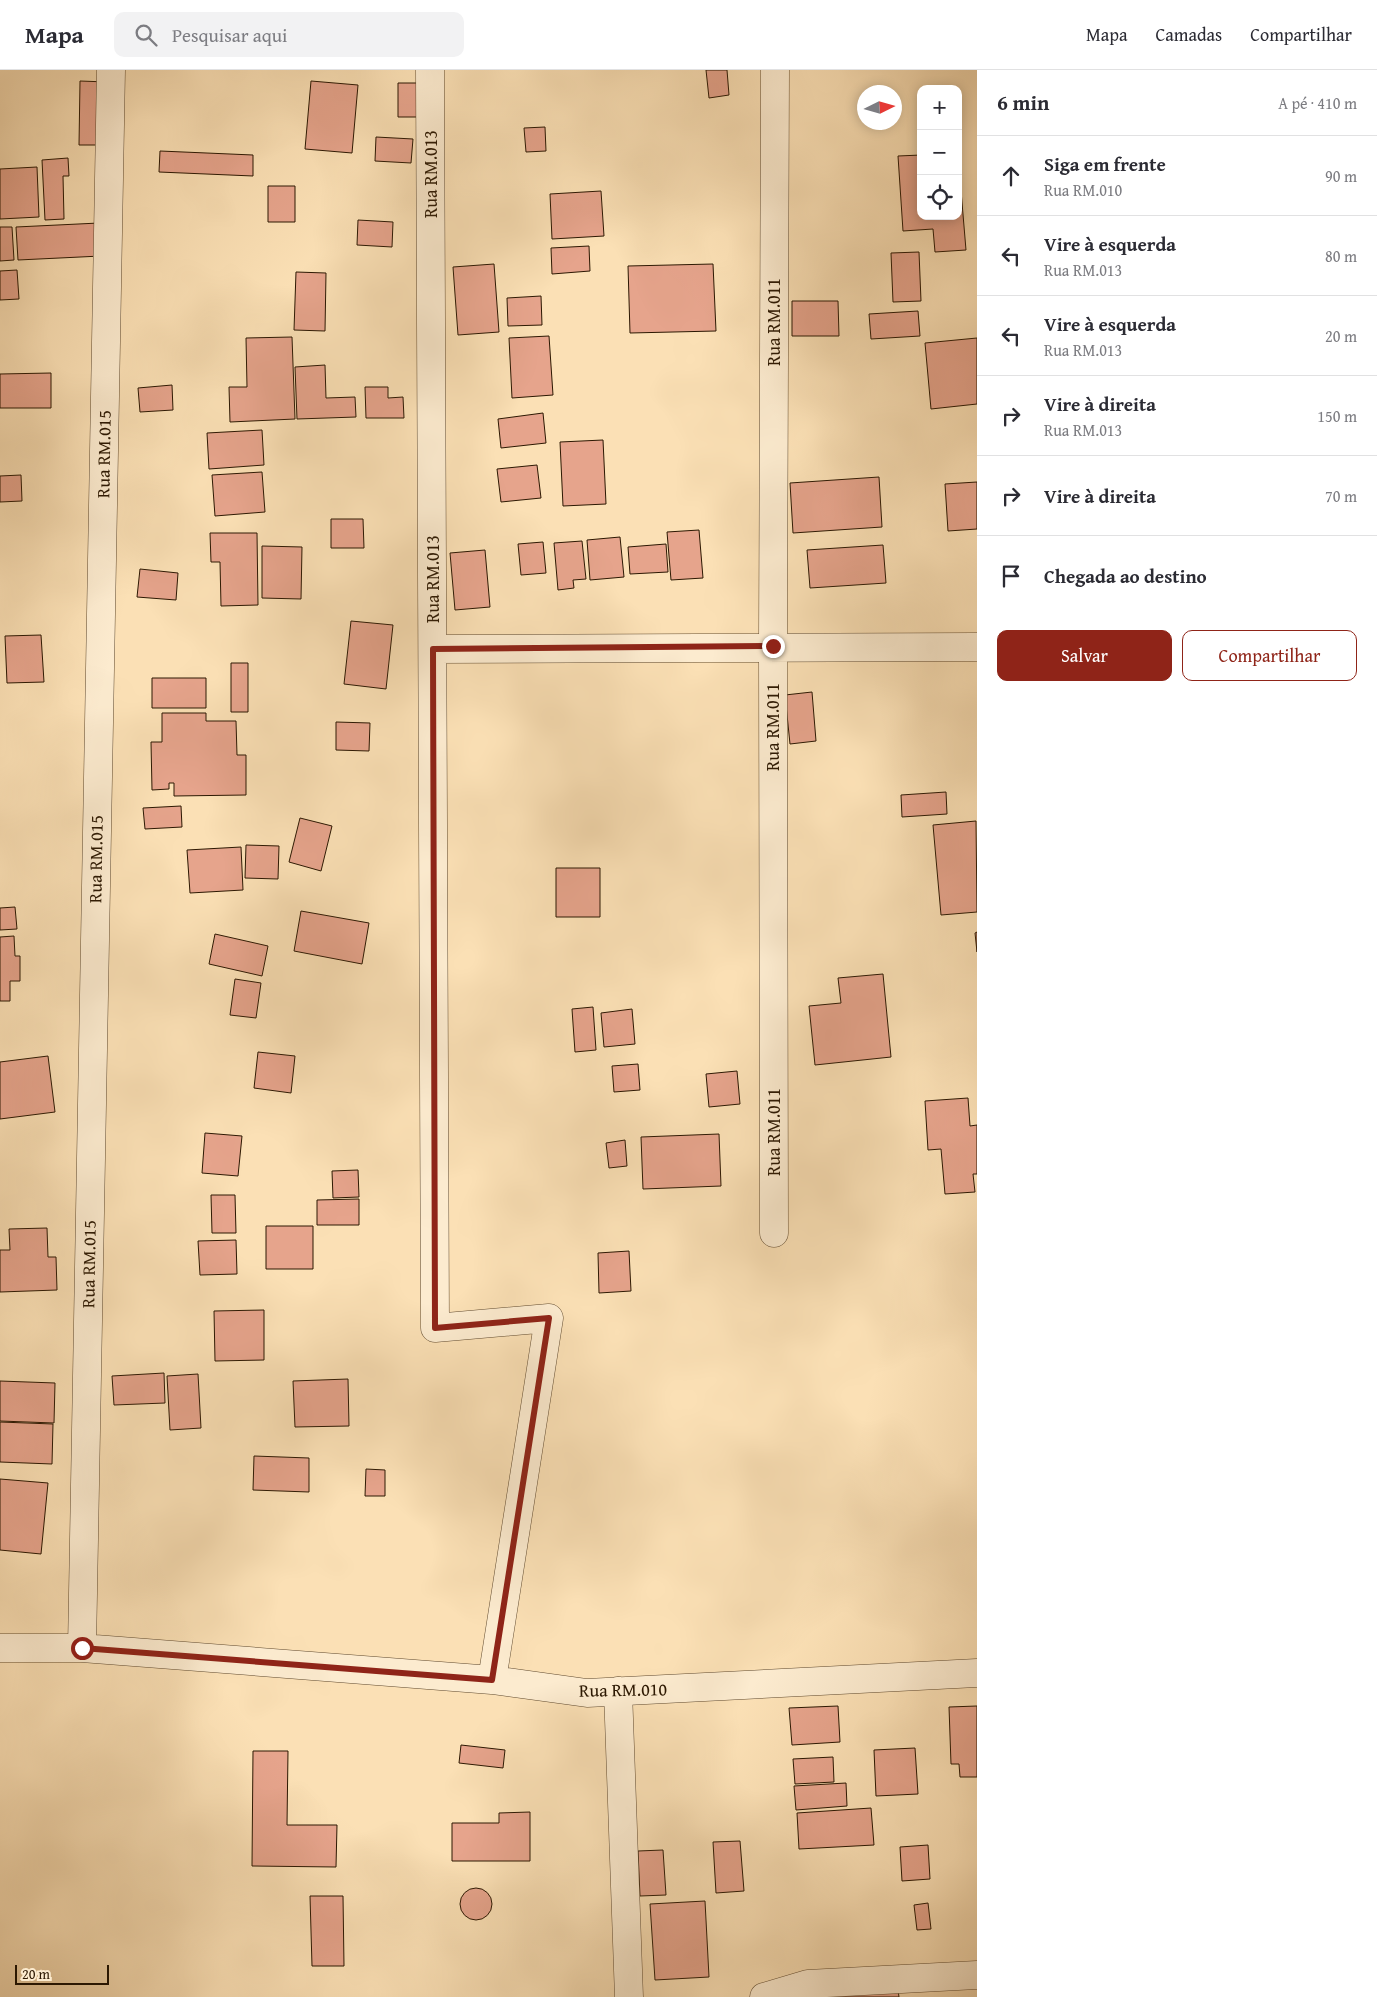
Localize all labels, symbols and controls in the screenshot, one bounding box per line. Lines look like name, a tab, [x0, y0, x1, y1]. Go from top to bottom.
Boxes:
search box	[114, 12, 464, 57]
text: Mapa	[25, 17, 84, 52]
icon: search	[132, 21, 160, 49]
text: Pesquisar aqui	[172, 21, 287, 49]
text: Mapa	[1086, 21, 1127, 48]
text: Camadas	[1155, 21, 1222, 48]
text: Compartilhar	[1250, 21, 1352, 48]
north arrow	[857, 85, 902, 130]
map controls	[917, 85, 962, 220]
button: +	[917, 85, 962, 130]
text: 6 min	[997, 87, 1049, 118]
text: A pé · 410 m	[1278, 91, 1357, 115]
street label: Rua RM.013	[417, 130, 444, 218]
button: −	[917, 130, 962, 175]
text: Siga em frente	[1044, 150, 1166, 178]
icon: ahead	[997, 162, 1025, 190]
text: 90 m	[1325, 164, 1357, 188]
button: locate	[917, 175, 962, 220]
text: Rua RM.010	[1044, 178, 1122, 202]
text: Vire à esquerda	[1044, 230, 1176, 258]
icon: left	[997, 242, 1025, 270]
text: 80 m	[1325, 244, 1357, 268]
text: Rua RM.013	[1044, 258, 1122, 282]
street label: Rua RM.011	[760, 278, 787, 366]
text: Vire à esquerda	[1044, 310, 1176, 338]
icon: left	[997, 322, 1025, 350]
text: 20 m	[1325, 324, 1357, 348]
text: Rua RM.013	[1044, 338, 1122, 362]
text: Vire à direita	[1044, 390, 1156, 418]
icon: right	[997, 402, 1025, 430]
text: 150 m	[1317, 404, 1357, 428]
street label: Rua RM.015	[89, 410, 118, 498]
text: Rua RM.013	[1044, 418, 1122, 442]
icon: right	[997, 482, 1025, 510]
text: Vire à direita	[1044, 482, 1156, 510]
text: 70 m	[1325, 484, 1357, 508]
street label: Rua RM.013	[419, 535, 446, 623]
icon: arrive	[997, 562, 1025, 590]
text: Chegada ao destino	[1044, 562, 1207, 590]
button: Salvar	[997, 630, 1172, 681]
button: Compartilhar	[1182, 630, 1357, 681]
route end	[762, 635, 785, 658]
street label: Rua RM.011	[759, 683, 786, 771]
street label: Rua RM.015	[81, 815, 110, 903]
street label: Rua RM.011	[760, 1088, 787, 1176]
street label: Rua RM.015	[74, 1220, 103, 1308]
route start	[71, 1637, 94, 1660]
street label: Rua RM.010	[579, 1675, 668, 1704]
scale bar	[15, 1962, 109, 1985]
text: 20 m	[22, 1964, 50, 1984]

